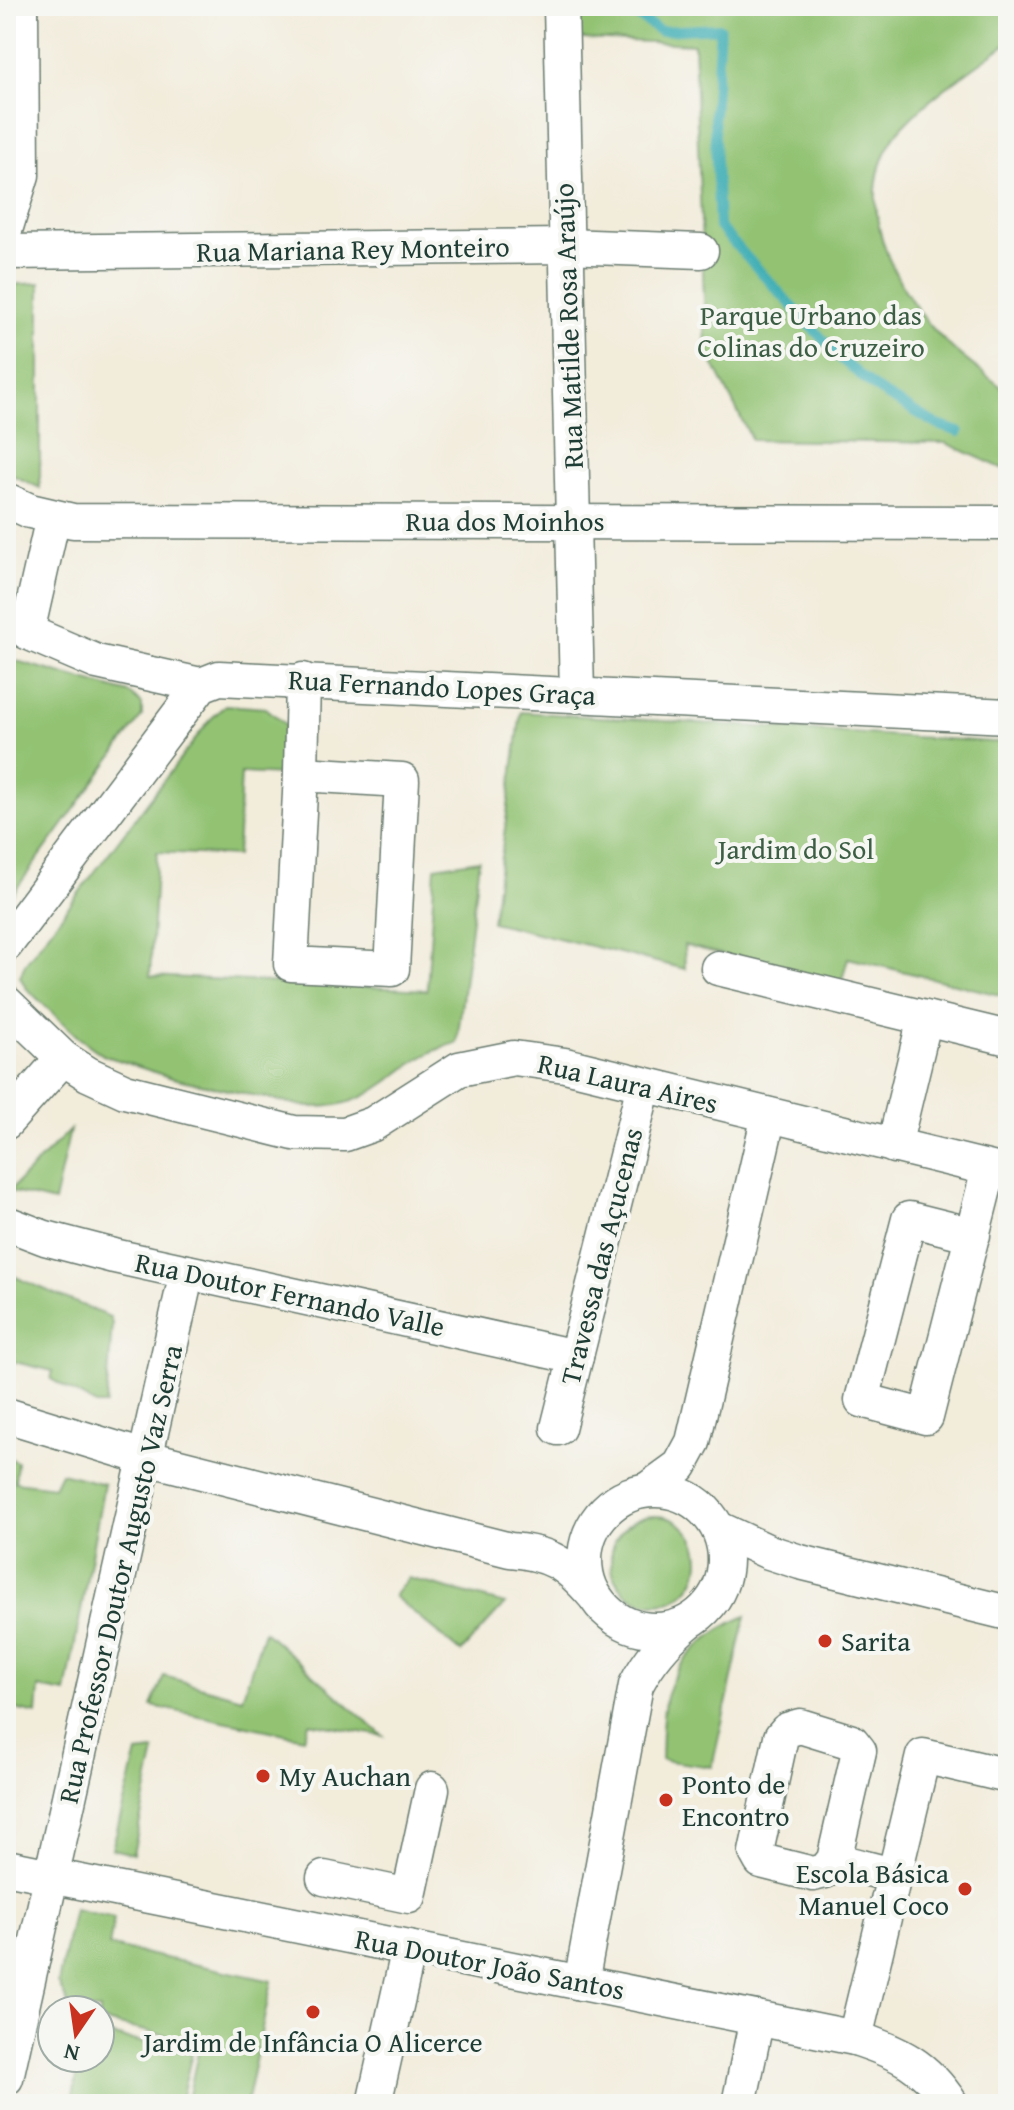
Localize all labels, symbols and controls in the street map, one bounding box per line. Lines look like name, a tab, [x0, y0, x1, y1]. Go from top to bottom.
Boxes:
street label: Rua Matilde Rosa Araújo	[542, 182, 593, 470]
street label: Rua Mariana Rey Monteiro	[196, 225, 510, 272]
park label: Parque Urbano das Colinas do Cruzeiro	[697, 294, 925, 367]
street label: Rua dos Moinhos	[405, 500, 605, 541]
street label: Rua Fernando Lopes Graça	[287, 658, 598, 715]
park label: Jardim do Sol	[715, 828, 874, 869]
street label: Rua Laura Aires	[534, 1042, 722, 1123]
street label: Travessa das Açucenas	[549, 1123, 652, 1389]
street label: Rua Doutor Fernando Valle	[132, 1241, 448, 1346]
street label: Rua Professor Doutor Augusto Vaz Serra	[47, 1340, 192, 1807]
place label: Sarita	[841, 1620, 911, 1661]
marker: Sarita	[816, 1632, 834, 1650]
place label: My Auchan	[279, 1755, 411, 1796]
place label: Ponto de Encontro	[682, 1763, 790, 1836]
marker: My Auchan	[254, 1767, 272, 1785]
marker: Ponto de Encontro	[657, 1791, 675, 1809]
place label: Escola Básica Manuel Coco	[796, 1852, 950, 1925]
marker: Escola Básica Manuel Coco	[956, 1880, 974, 1898]
street label: Rua Doutor João Santos	[352, 1917, 628, 2010]
north arrow	[36, 1994, 116, 2074]
marker: Jardim de Infância O Alicerce	[304, 2003, 322, 2021]
place label: Jardim de Infância O Alicerce	[140, 2021, 483, 2062]
text: N	[60, 2036, 82, 2071]

